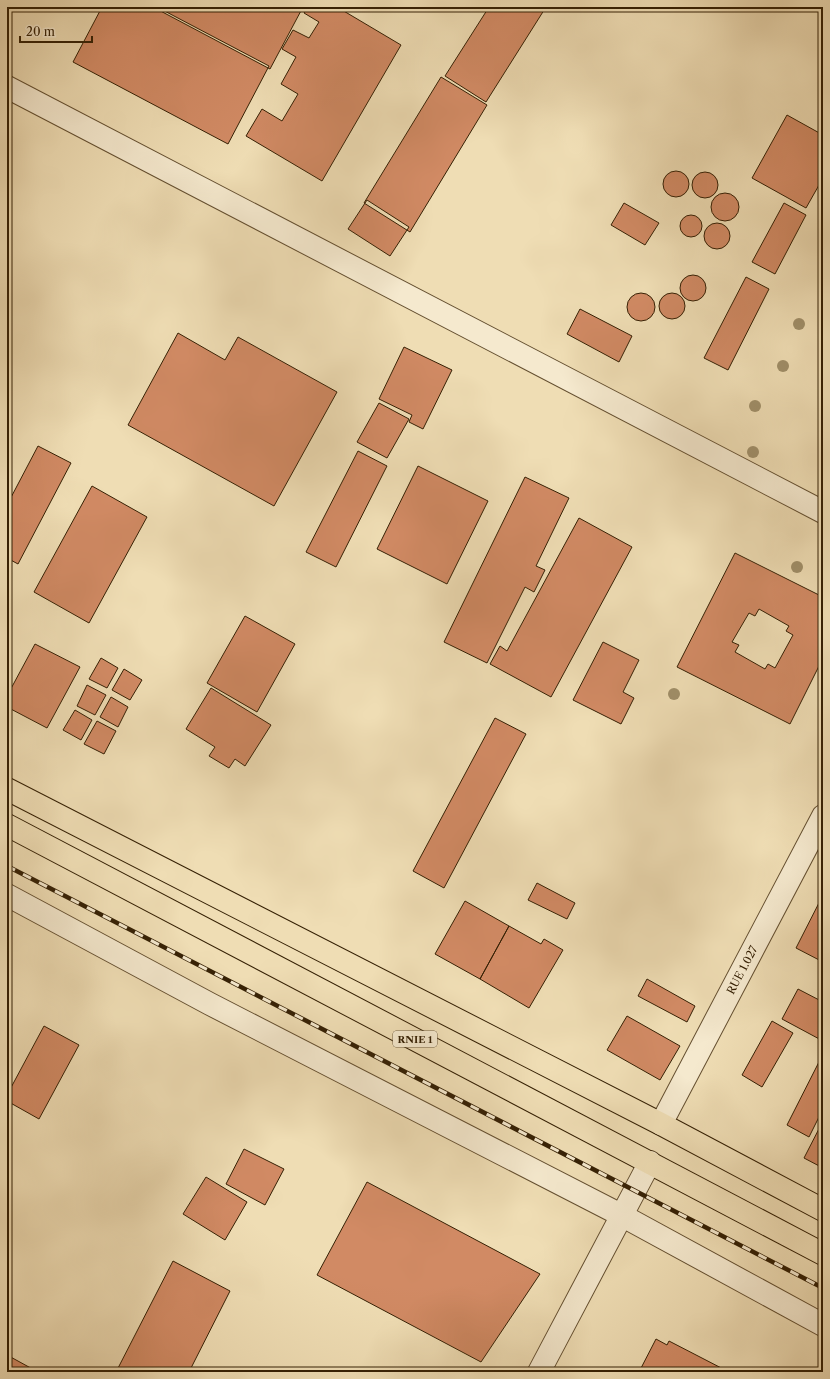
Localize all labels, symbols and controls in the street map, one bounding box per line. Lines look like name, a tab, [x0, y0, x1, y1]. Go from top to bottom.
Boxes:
scale bar	[20, 18, 92, 44]
text: 20 m	[26, 24, 55, 39]
street label: RUE 1.027	[723, 943, 761, 997]
road number: RNIE 1	[393, 1031, 437, 1047]

